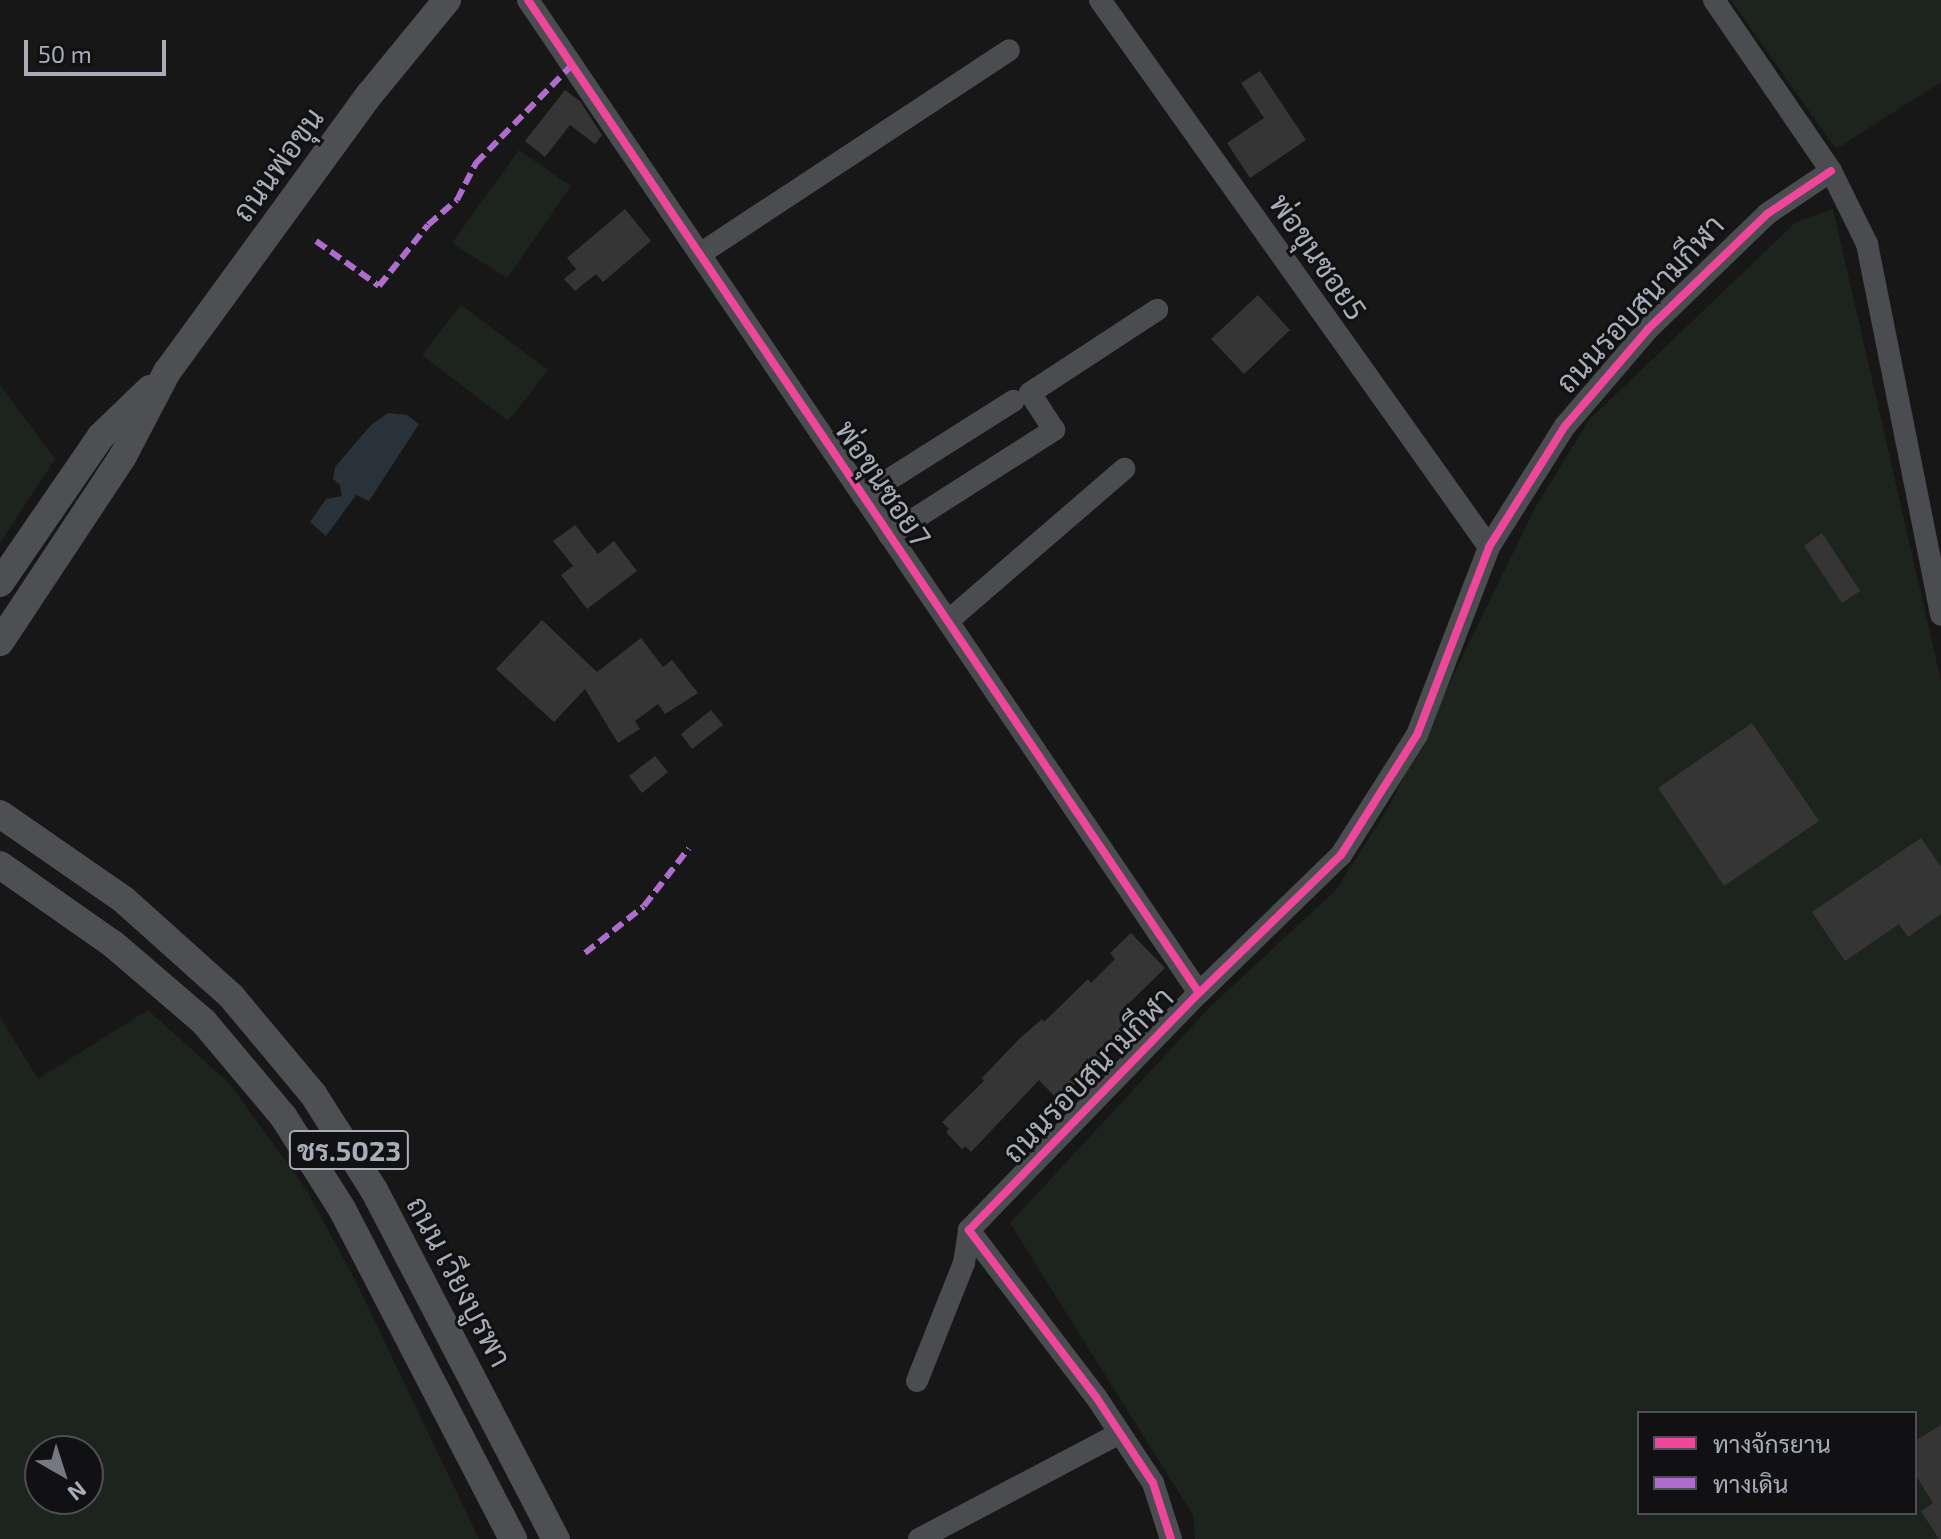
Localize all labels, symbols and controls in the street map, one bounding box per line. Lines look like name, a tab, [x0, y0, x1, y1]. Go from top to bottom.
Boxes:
scale bar	[28, 24, 170, 74]
text: 50 m	[38, 39, 92, 68]
street label: ถนนพ่อขุน	[224, 100, 330, 228]
street label: พ่อขุนซอย5	[1263, 186, 1375, 326]
street label: ถนนรอบสนามกีฬา	[1547, 207, 1731, 399]
street label: พ่อขุนซอย7	[829, 413, 939, 553]
street label: ถนนรอบสนามกีฬา	[994, 979, 1180, 1169]
road number: ชร.5023	[287, 1126, 411, 1174]
street label: ถนน เวียงบูรพา	[400, 1190, 520, 1372]
legend	[1637, 1411, 1917, 1515]
text: ทางจักรยาน	[1713, 1429, 1831, 1458]
north arrow	[24, 1435, 104, 1515]
text: ทางเดิน	[1713, 1469, 1788, 1498]
text: N	[63, 1477, 92, 1507]

